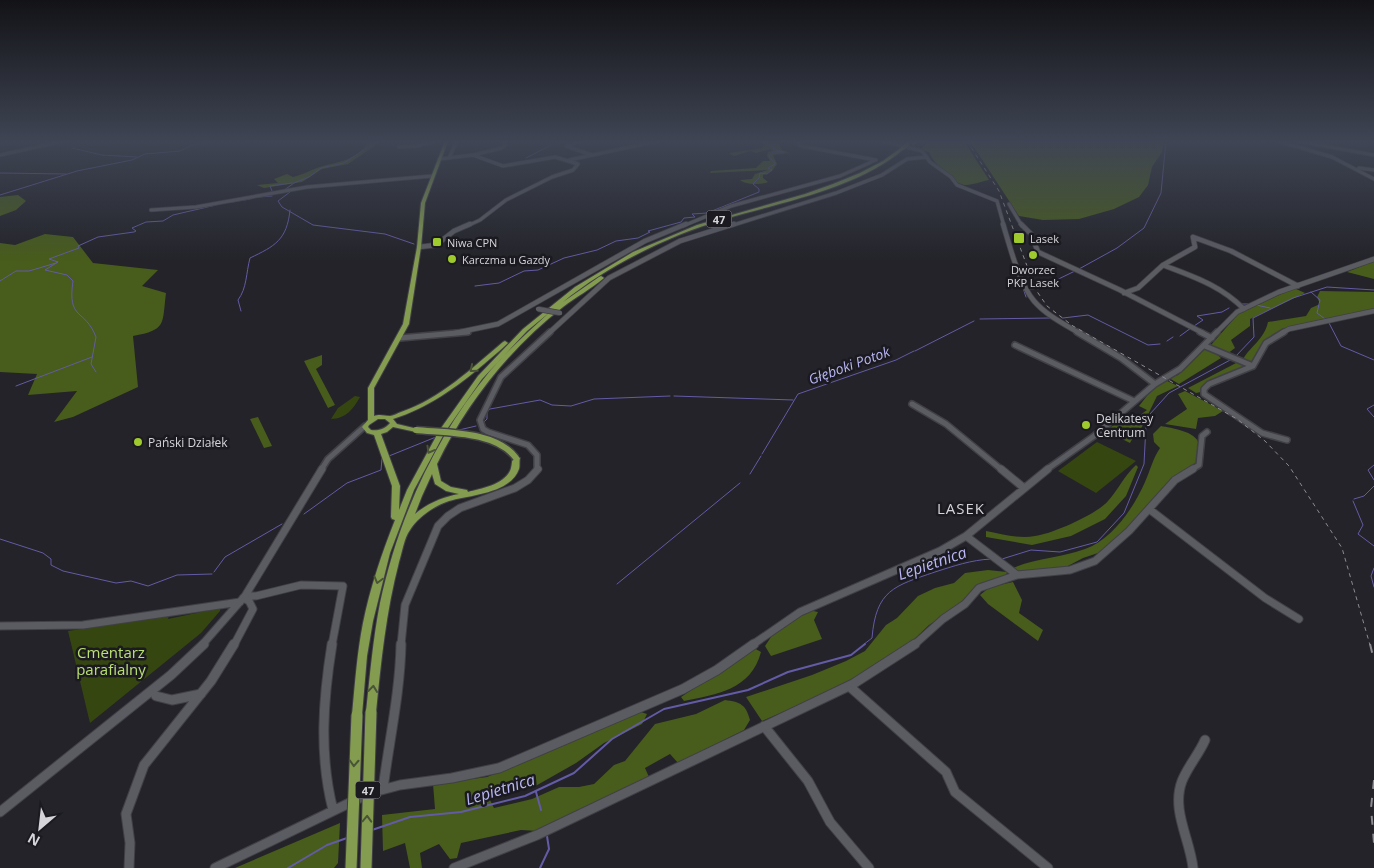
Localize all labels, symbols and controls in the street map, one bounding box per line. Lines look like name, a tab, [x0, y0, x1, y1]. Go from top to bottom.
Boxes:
road number: 47	[706, 210, 732, 228]
marker: Lasek	[1012, 231, 1026, 245]
place label: Lasek	[1030, 231, 1059, 246]
place label: Niwa CPN	[447, 235, 497, 250]
marker: Niwa CPN	[431, 236, 443, 248]
marker: Dworzec PKP Lasek	[1027, 249, 1039, 261]
place label: Karczma u Gazdy	[462, 252, 551, 267]
marker: Karczma u Gazdy	[446, 253, 458, 265]
place label: Dworzec PKP Lasek	[1007, 262, 1059, 290]
water label: Głęboki Potok	[806, 341, 893, 388]
one-way arrow	[470, 363, 479, 372]
place label: Delikatesy Centrum	[1096, 410, 1154, 441]
marker: Delikatesy Centrum	[1080, 419, 1092, 431]
place label: Pański Działek	[148, 434, 228, 451]
marker: Pański Działek	[132, 436, 144, 448]
one-way arrow	[427, 445, 437, 454]
district label: LASEK	[937, 498, 985, 518]
water label: Lepietnica	[895, 541, 969, 585]
one-way arrow	[373, 576, 384, 585]
park label: Cmentarz parafialny	[76, 642, 146, 679]
one-way arrow	[367, 685, 378, 693]
one-way arrow	[349, 760, 360, 768]
water label: Lepietnica	[462, 768, 538, 810]
road number: 47	[356, 782, 380, 798]
north arrow	[15, 803, 65, 853]
one-way arrow	[362, 815, 372, 823]
text: N	[24, 829, 43, 851]

